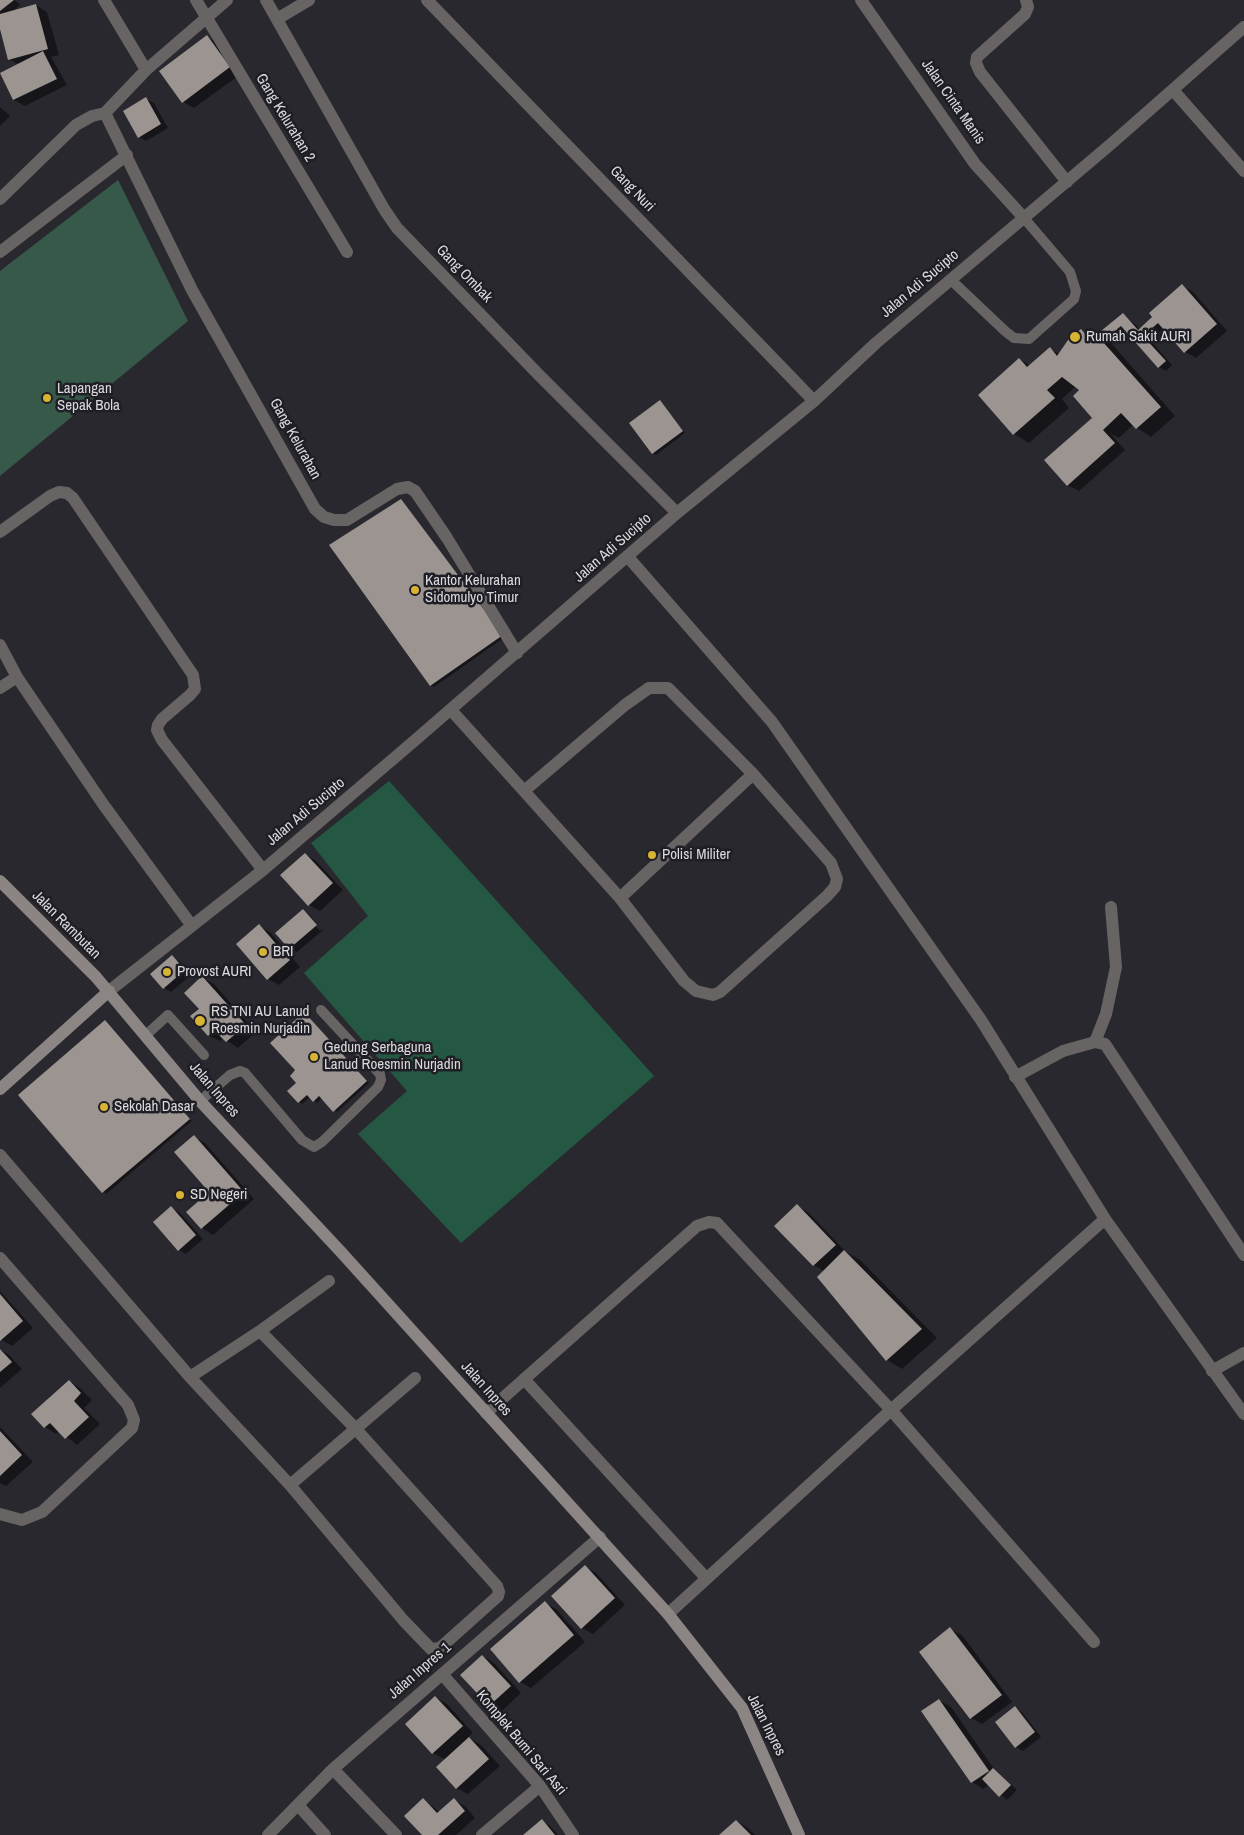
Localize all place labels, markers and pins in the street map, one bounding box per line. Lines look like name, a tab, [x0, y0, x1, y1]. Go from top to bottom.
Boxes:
place label: Rumah Sakit AURI	[1086, 328, 1190, 346]
marker: Rumah Sakit AURI	[1068, 330, 1082, 344]
place label: Lapangan Sepak Bola	[57, 380, 120, 415]
marker: Lapangan Sepak Bola	[41, 392, 53, 404]
place label: Kantor Kelurahan Sidomulyo Timur	[425, 572, 521, 607]
marker: Kantor Kelurahan Sidomulyo Timur	[409, 584, 421, 596]
place label: Polisi Militer	[662, 846, 730, 864]
marker: Polisi Militer	[646, 849, 658, 861]
place label: BRI	[273, 943, 294, 961]
marker: BRI	[257, 946, 269, 958]
place label: Provost AURI	[177, 963, 252, 981]
marker: Provost AURI	[161, 966, 173, 978]
place label: RS TNI AU Lanud Roesmin Nurjadin	[211, 1003, 310, 1038]
marker: RS TNI AU Lanud Roesmin Nurjadin	[193, 1014, 207, 1028]
place label: Gedung Serbaguna Lanud Roesmin Nurjadin	[324, 1039, 461, 1074]
marker: Gedung Serbaguna Lanud Roesmin Nurjadin	[308, 1051, 320, 1063]
place label: Sekolah Dasar	[114, 1098, 195, 1116]
marker: Sekolah Dasar	[98, 1101, 110, 1113]
place label: SD Negeri	[190, 1186, 247, 1204]
marker: SD Negeri	[174, 1189, 186, 1201]

